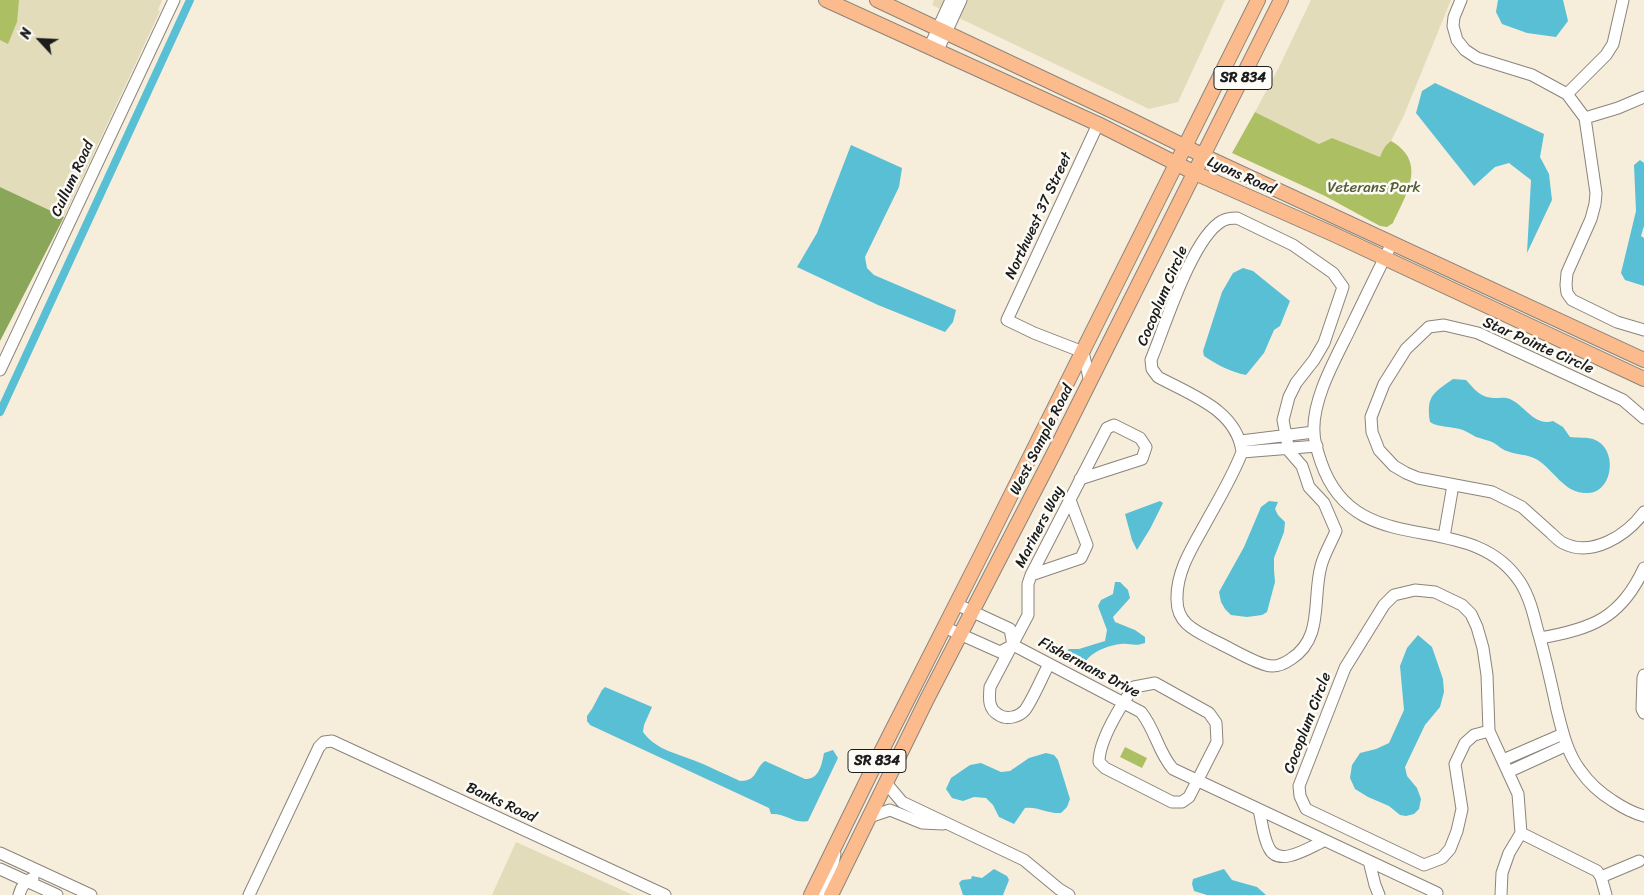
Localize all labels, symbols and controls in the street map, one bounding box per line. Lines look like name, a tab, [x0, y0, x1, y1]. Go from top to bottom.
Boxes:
north arrow	[15, 15, 65, 65]
text: N	[13, 24, 39, 43]
road number: SR 834	[1214, 66, 1272, 90]
street label: Cullum Road	[48, 138, 98, 220]
street label: Northwest 37 Street	[1002, 150, 1076, 282]
street label: Lyons Road	[1204, 153, 1278, 199]
park label: Veterans Park	[1327, 179, 1421, 197]
street label: Cocoplum Circle	[1134, 243, 1192, 349]
street label: Star Pointe Circle	[1480, 314, 1596, 378]
street label: West Sample Road	[1006, 382, 1078, 498]
street label: Mariners Way	[1012, 483, 1068, 571]
street label: Fishermans Drive	[1035, 634, 1143, 702]
street label: Cocoplum Circle	[1280, 670, 1336, 776]
road number: SR 834	[848, 749, 906, 772]
street label: Banks Road	[463, 779, 539, 827]

